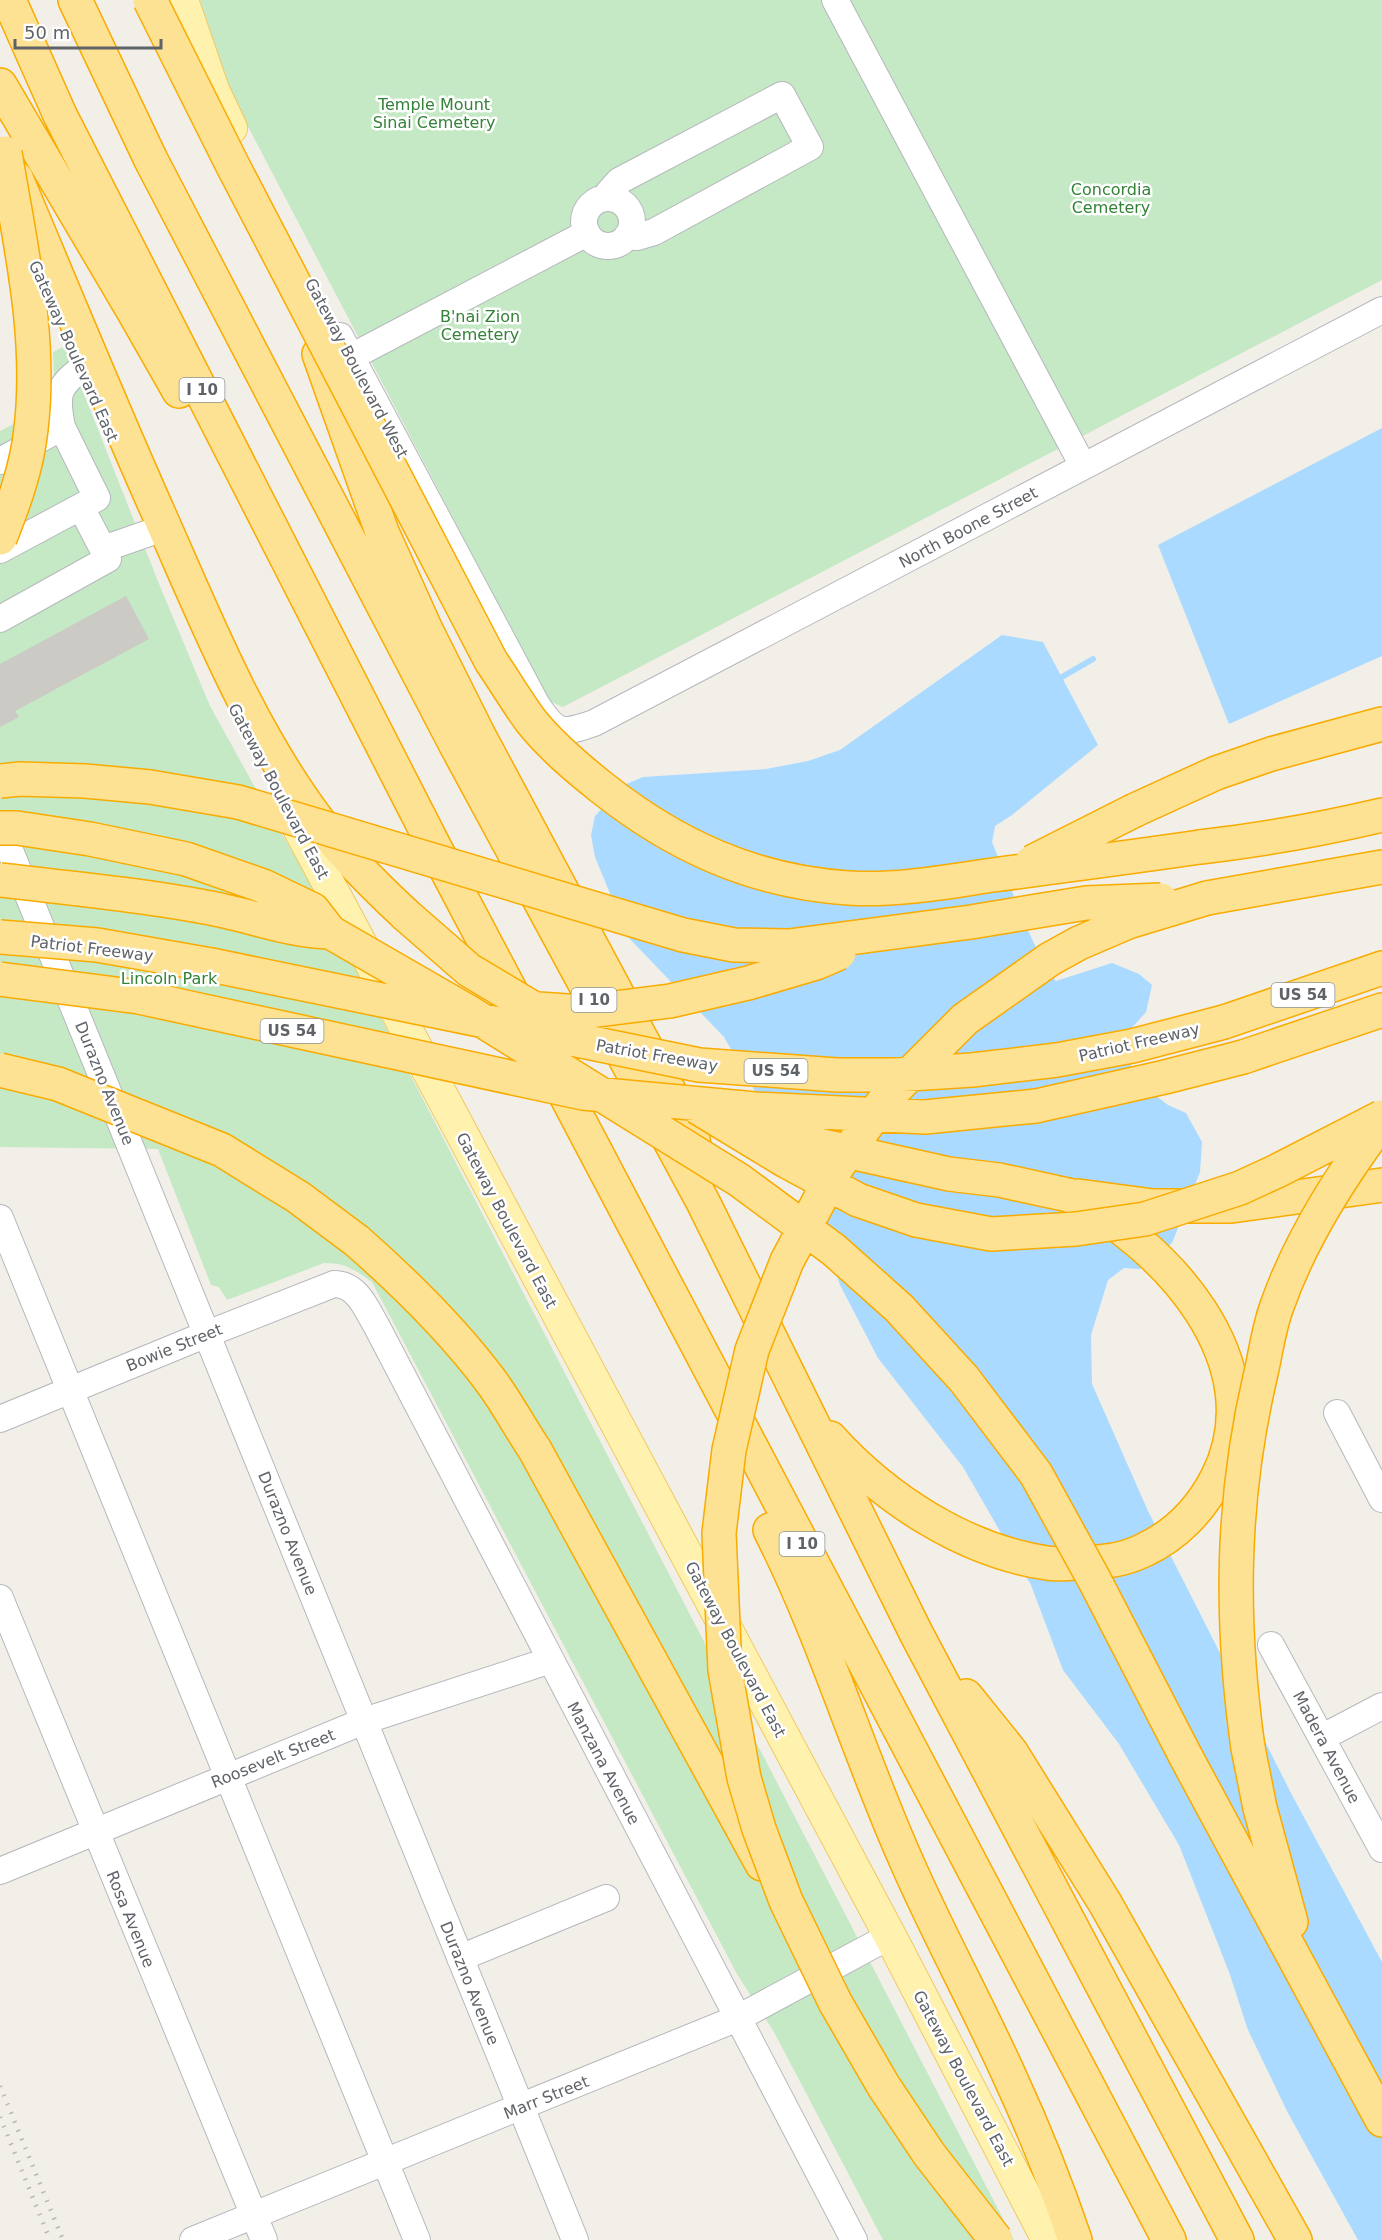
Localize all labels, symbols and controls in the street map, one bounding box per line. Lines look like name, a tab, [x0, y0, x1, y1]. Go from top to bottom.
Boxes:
scale bar	[15, 12, 160, 50]
text: 50 m	[24, 22, 70, 43]
park label: Temple Mount Sinai Cemetery	[373, 95, 495, 132]
park label: Concordia Cemetery	[1071, 180, 1151, 217]
street label: Gateway Boulevard East	[25, 258, 122, 445]
street label: Gateway Boulevard West	[301, 275, 412, 461]
park label: B'nai Zion Cemetery	[440, 307, 520, 344]
road number: I 10	[180, 378, 224, 402]
street label: North Boone Street	[896, 483, 1041, 572]
street label: Gateway Boulevard East	[224, 700, 333, 882]
street label: Patriot Freeway	[29, 932, 154, 965]
park label: Lincoln Park	[121, 969, 218, 988]
road number: US 54	[1272, 983, 1334, 1007]
road number: I 10	[572, 988, 616, 1012]
street label: Durazno Avenue	[71, 1019, 138, 1148]
road number: US 54	[260, 1019, 324, 1043]
street label: Patriot Freeway	[1077, 1019, 1201, 1066]
street label: Patriot Freeway	[594, 1035, 719, 1076]
road number: US 54	[744, 1059, 808, 1083]
street label: Gateway Boulevard East	[452, 1129, 561, 1311]
street label: Bowie Street	[123, 1320, 225, 1375]
street label: Durazno Avenue	[254, 1469, 321, 1598]
road number: I 10	[780, 1532, 824, 1556]
street label: Gateway Boulevard East	[681, 1558, 790, 1740]
street label: Madera Avenue	[1289, 1688, 1364, 1807]
street label: Manzana Avenue	[563, 1699, 644, 1828]
street label: Roosevelt Street	[208, 1725, 338, 1792]
street label: Rosa Avenue	[102, 1868, 159, 1970]
street label: Durazno Avenue	[436, 1919, 503, 2048]
street label: Gateway Boulevard East	[909, 1987, 1018, 2169]
street label: Marr Street	[501, 2072, 592, 2123]

